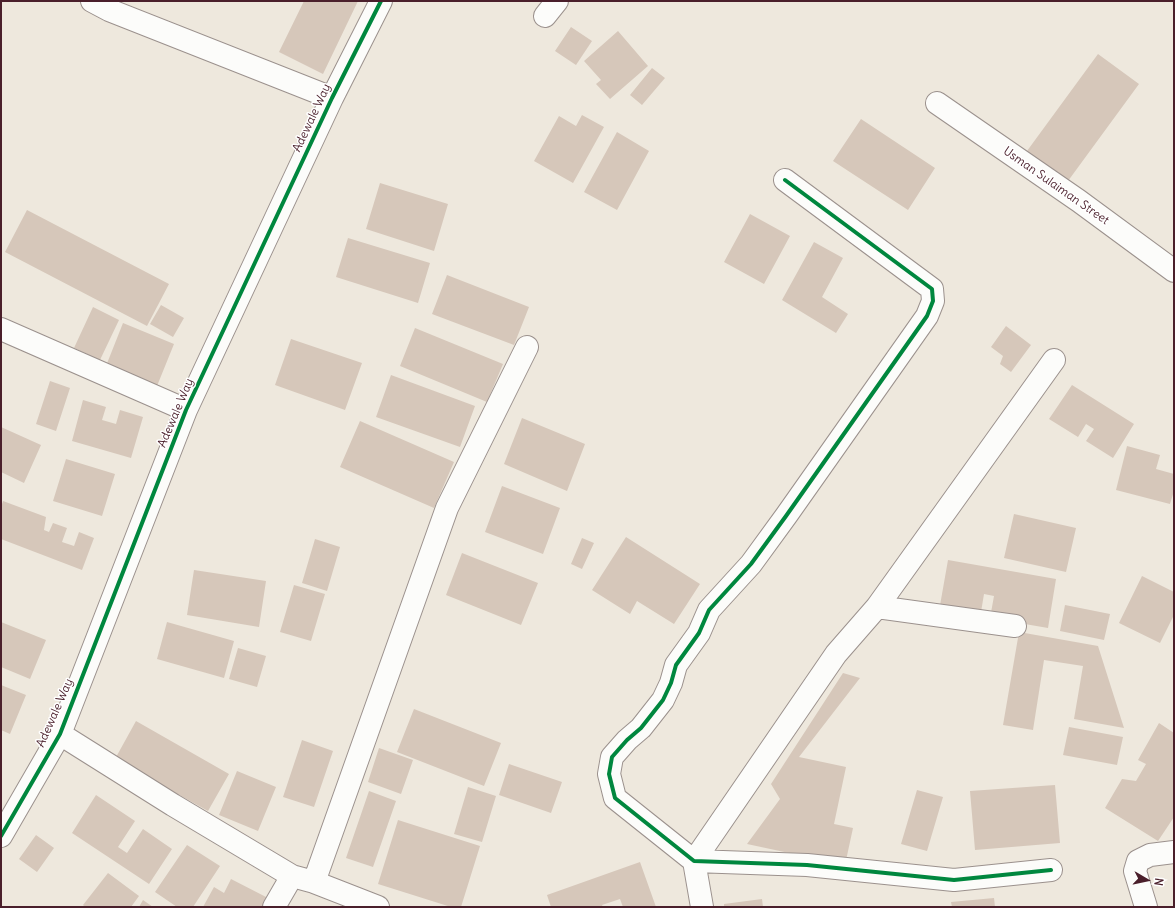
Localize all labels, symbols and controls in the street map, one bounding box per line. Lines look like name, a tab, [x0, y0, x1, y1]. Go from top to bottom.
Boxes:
street label: Adewale Way	[290, 82, 334, 154]
street label: Usman Sulaiman Street	[1000, 144, 1112, 228]
street label: Adewale Way	[155, 376, 197, 450]
street label: Adewale Way	[33, 676, 77, 750]
north arrow	[1127, 860, 1167, 900]
text: N	[1151, 877, 1166, 887]

